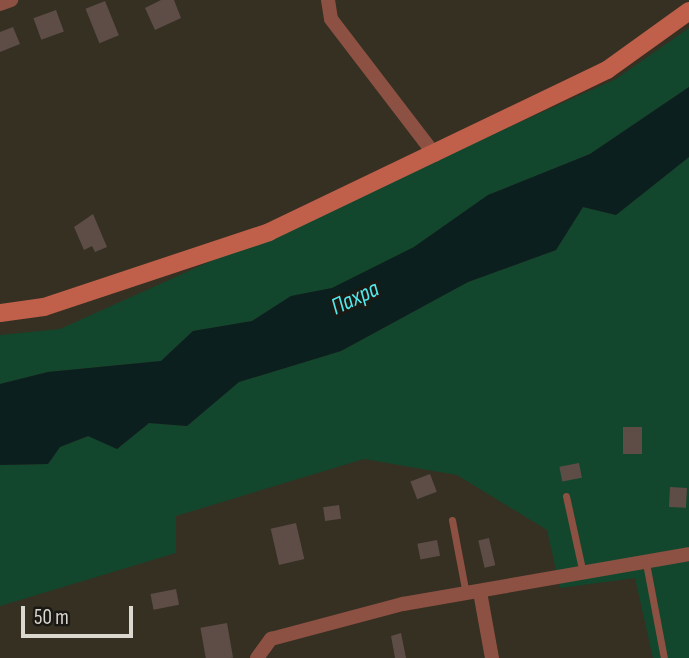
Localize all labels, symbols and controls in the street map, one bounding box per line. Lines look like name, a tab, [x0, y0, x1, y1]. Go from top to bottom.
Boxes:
water label: Пахра	[326, 274, 384, 322]
scale bar	[24, 592, 136, 636]
text: 50 m	[34, 605, 69, 630]

